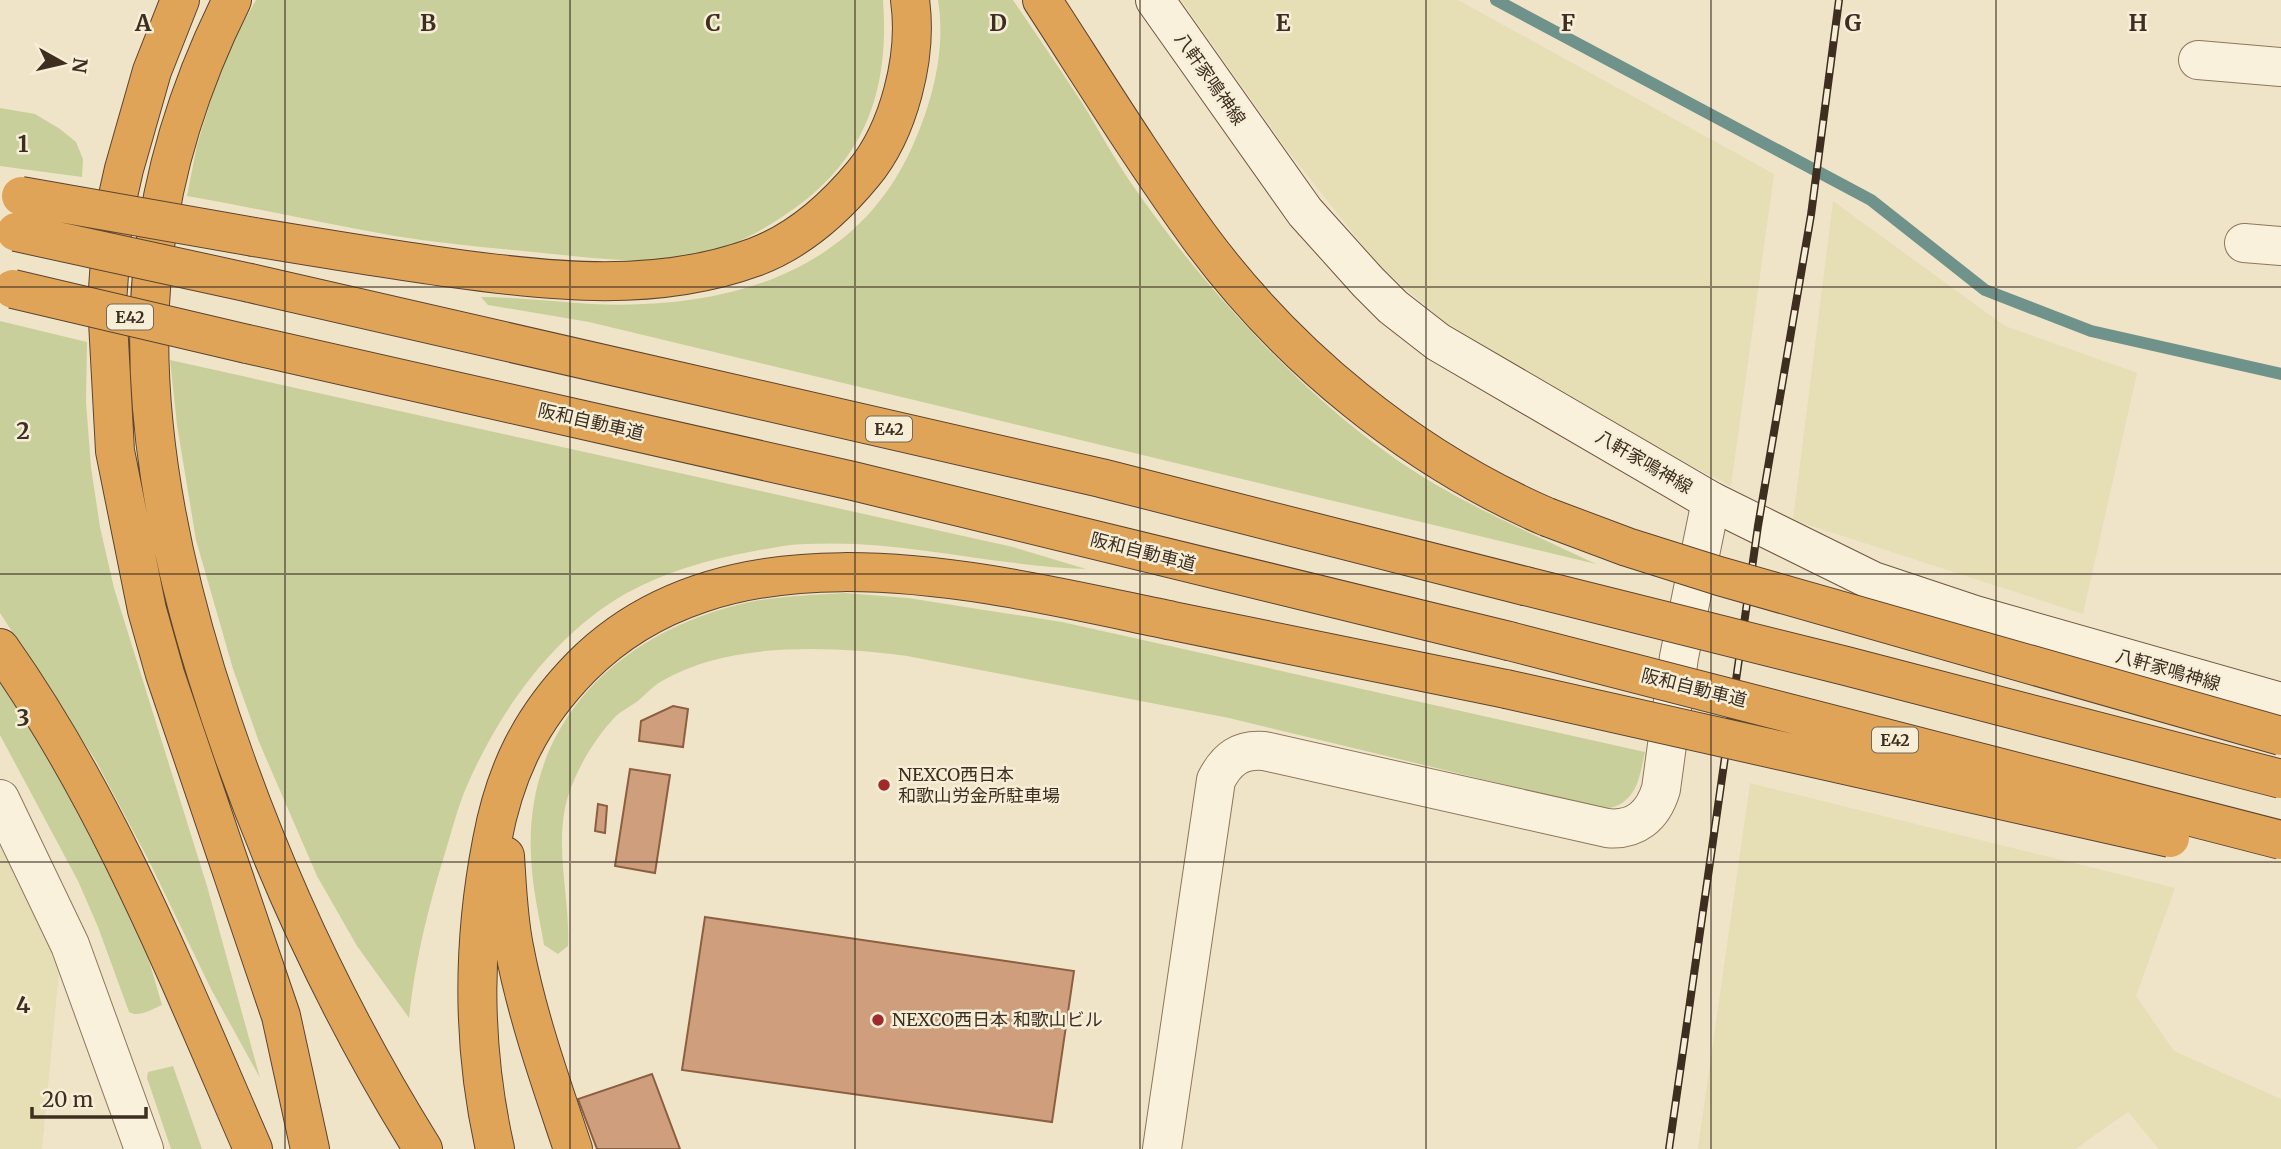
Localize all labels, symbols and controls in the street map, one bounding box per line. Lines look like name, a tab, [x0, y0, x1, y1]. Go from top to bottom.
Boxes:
text: A	[134, 8, 152, 37]
text: B	[420, 8, 436, 37]
text: C	[705, 8, 721, 37]
text: D	[989, 8, 1007, 37]
text: E	[1275, 8, 1291, 37]
text: F	[1561, 8, 1575, 37]
text: G	[1845, 8, 1862, 37]
text: H	[2129, 8, 2148, 37]
north arrow	[28, 28, 98, 98]
street label: 八軒家鳴神線	[1170, 28, 1251, 130]
text: N	[67, 56, 93, 74]
text: 1	[18, 129, 29, 158]
road number: E42	[107, 304, 153, 330]
street label: 阪和自動車道	[536, 398, 646, 445]
text: 2	[16, 416, 30, 445]
road number: E42	[866, 416, 912, 442]
street label: 八軒家鳴神線	[1592, 425, 1697, 499]
street label: 阪和自動車道	[1088, 527, 1198, 576]
street label: 八軒家鳴神線	[2113, 644, 2223, 695]
street label: 阪和自動車道	[1639, 663, 1749, 712]
text: 3	[16, 703, 30, 732]
road number: E42	[1872, 727, 1918, 752]
place label: NEXCO西日本 和歌山労金所駐車場	[898, 763, 1060, 807]
marker: NEXCO西日本 和歌山労金所駐車場	[876, 777, 892, 793]
text: 4	[16, 990, 31, 1019]
place label: NEXCO西日本 和歌山ビル	[892, 1008, 1103, 1031]
marker: NEXCO西日本 和歌山ビル	[870, 1012, 886, 1028]
scale bar	[32, 1076, 145, 1120]
text: 20 m	[42, 1086, 94, 1113]

